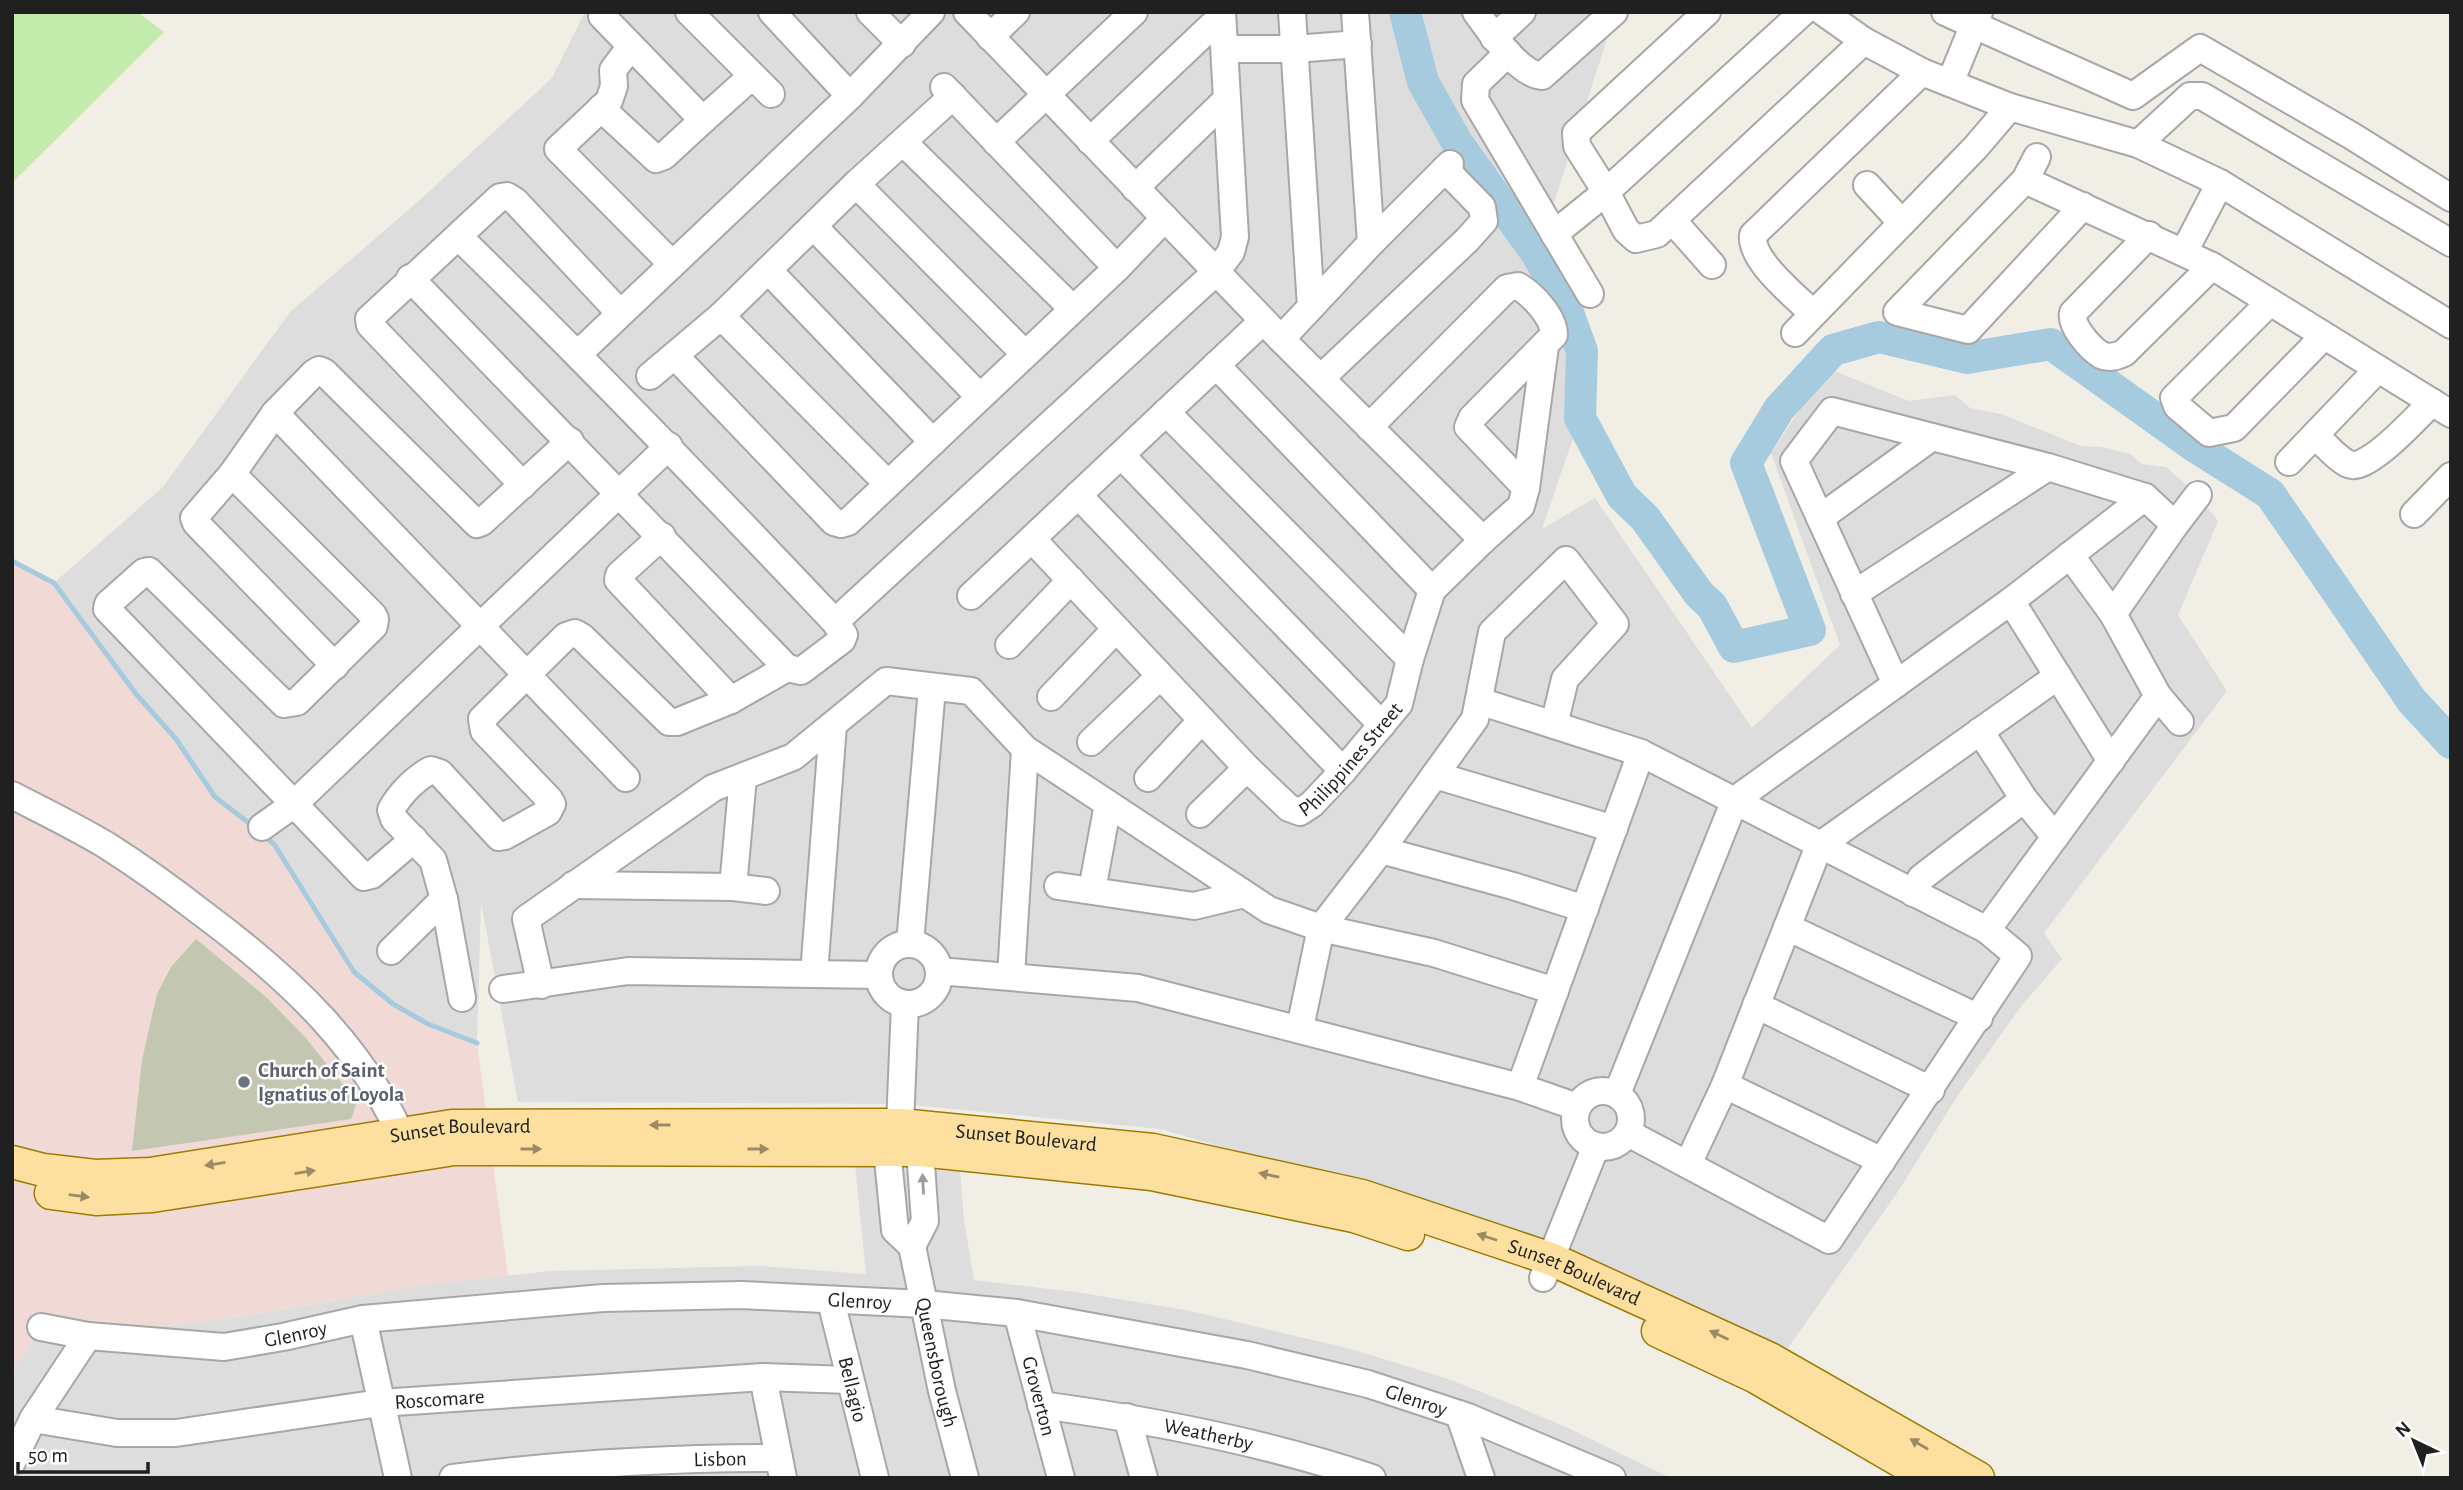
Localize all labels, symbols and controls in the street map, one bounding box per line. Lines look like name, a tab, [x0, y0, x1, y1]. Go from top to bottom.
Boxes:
street label: Philippines Street	[1295, 698, 1407, 821]
place label: Church of Saint Ignatius of Loyola	[258, 1060, 404, 1105]
marker: Church of Saint Ignatius of Loyola	[236, 1074, 252, 1090]
street label: Sunset Boulevard	[388, 1116, 531, 1147]
one-way arrow	[649, 1119, 671, 1131]
street label: Sunset Boulevard	[955, 1121, 1098, 1155]
one-way arrow	[520, 1143, 542, 1155]
one-way arrow	[747, 1143, 769, 1155]
one-way arrow	[204, 1159, 226, 1170]
one-way arrow	[294, 1166, 316, 1177]
one-way arrow	[1257, 1169, 1279, 1180]
one-way arrow	[917, 1172, 928, 1194]
one-way arrow	[69, 1191, 91, 1202]
one-way arrow	[1476, 1231, 1497, 1242]
street label: Sunset Boulevard	[1505, 1235, 1644, 1309]
street label: Glenroy	[827, 1289, 892, 1313]
street label: Queensborough	[912, 1296, 961, 1430]
street label: Glenroy	[263, 1317, 329, 1351]
one-way arrow	[1709, 1329, 1729, 1341]
street label: Groverton	[1018, 1354, 1059, 1438]
street label: Bellagio	[834, 1355, 871, 1424]
street label: Glenroy	[1383, 1381, 1450, 1420]
street label: Roscomare	[394, 1386, 485, 1413]
north arrow	[2379, 1406, 2449, 1476]
street label: Weatherby	[1162, 1415, 1255, 1455]
text: N	[2392, 1418, 2415, 1441]
scale bar	[18, 1430, 147, 1474]
one-way arrow	[1909, 1438, 1928, 1450]
text: 50 m	[28, 1445, 68, 1466]
street label: Lisbon	[693, 1448, 747, 1470]

